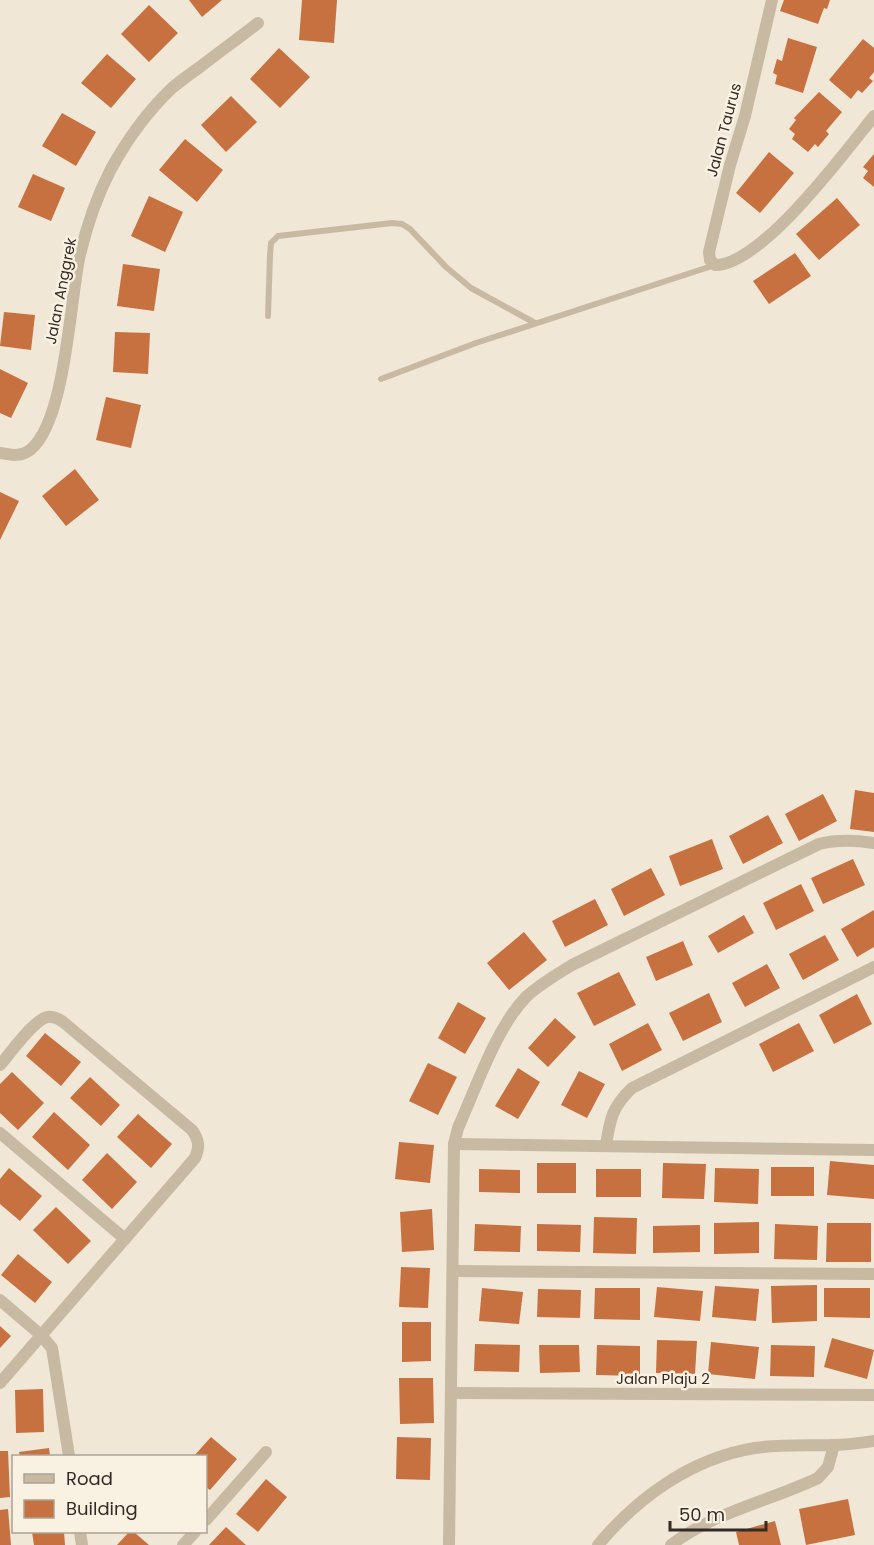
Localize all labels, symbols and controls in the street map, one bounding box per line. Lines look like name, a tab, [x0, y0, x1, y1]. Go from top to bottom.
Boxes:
street label: Jalan Taurus	[701, 80, 746, 179]
street label: Jalan Anggrek	[40, 236, 81, 346]
street label: Jalan Plaju 2	[616, 1368, 710, 1389]
legend	[12, 1455, 207, 1533]
text: Road	[66, 1466, 113, 1491]
scale bar	[670, 1494, 766, 1532]
text: Building	[66, 1496, 138, 1521]
text: 50 m	[679, 1502, 725, 1527]

